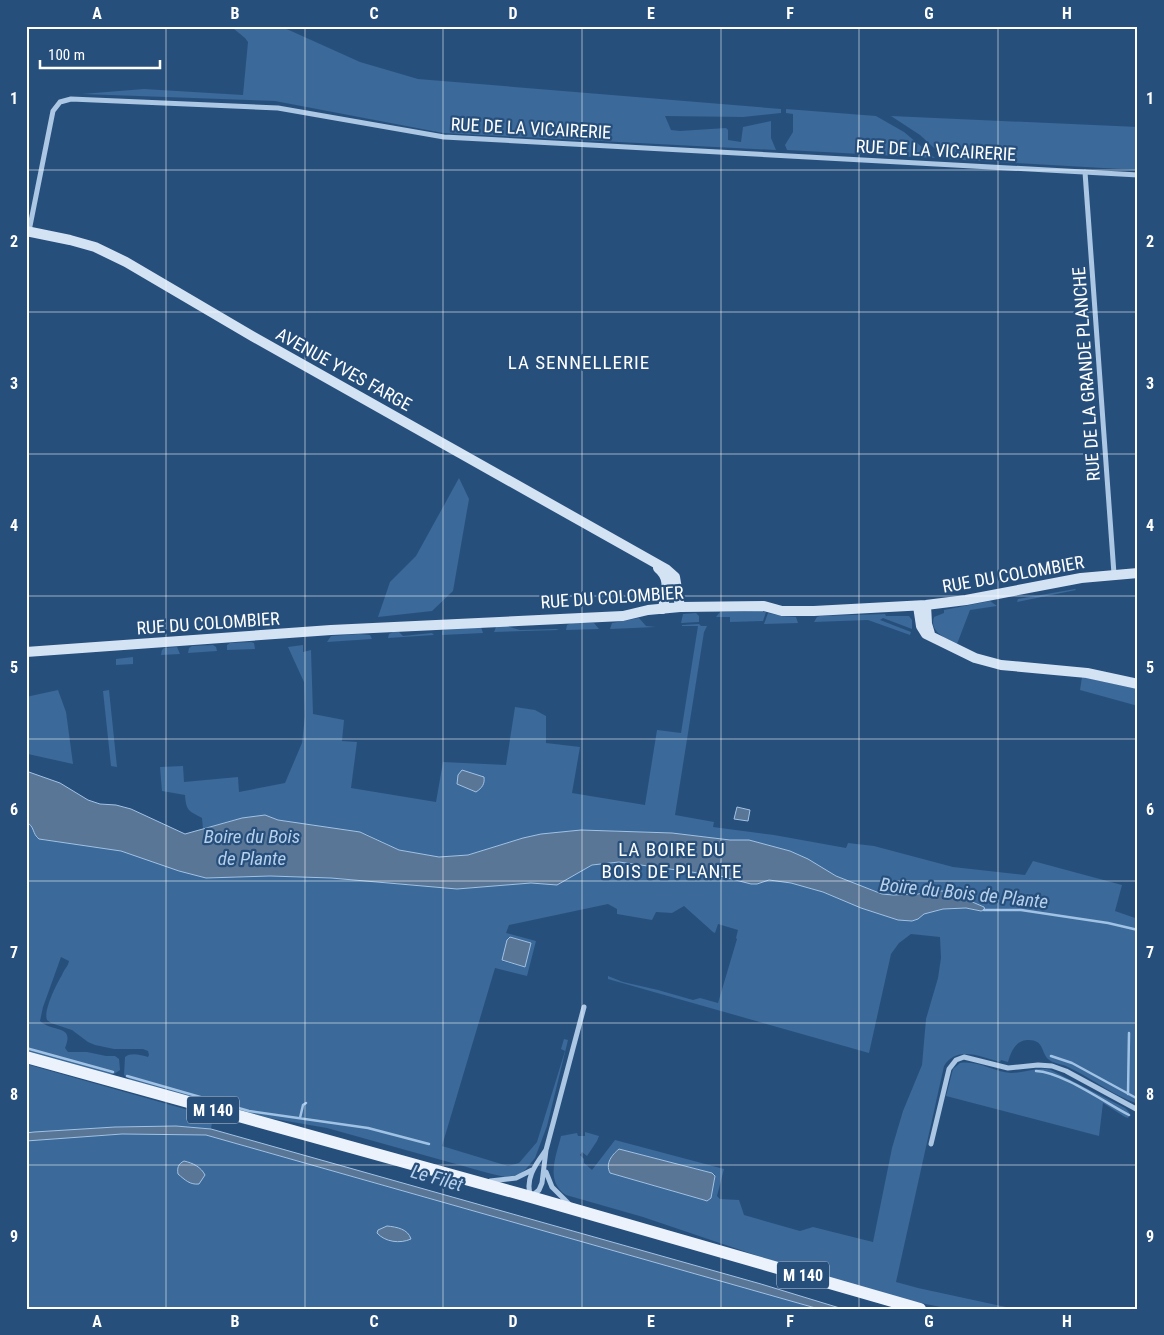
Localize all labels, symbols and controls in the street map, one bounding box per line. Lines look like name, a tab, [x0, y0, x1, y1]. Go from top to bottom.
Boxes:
text: A	[92, 4, 102, 23]
text: B	[231, 4, 240, 23]
text: C	[369, 4, 379, 23]
text: D	[508, 4, 518, 23]
text: E	[647, 4, 655, 23]
text: F	[786, 4, 794, 23]
text: G	[924, 4, 934, 23]
text: H	[1062, 4, 1072, 23]
scale bar	[40, 38, 160, 70]
text: 100 m	[48, 46, 85, 64]
text: 1	[10, 89, 18, 108]
text: 1	[1146, 89, 1154, 108]
street label: RUE DE LA VICAIRERIE	[450, 113, 612, 143]
street label: RUE DE LA VICAIRERIE	[855, 135, 1017, 165]
text: 2	[10, 232, 18, 251]
text: 2	[1146, 232, 1154, 251]
street label: RUE DE LA GRANDE PLANCHE	[1068, 266, 1104, 482]
street label: AVENUE YVES FARGE	[273, 323, 416, 415]
district label: LA SENNELLERIE	[508, 351, 650, 374]
text: 3	[10, 374, 18, 393]
text: 3	[1146, 374, 1154, 393]
text: 4	[10, 516, 18, 535]
text: 4	[1146, 516, 1154, 535]
street label: RUE DU COLOMBIER	[941, 551, 1086, 597]
street label: RUE DU COLOMBIER	[540, 581, 685, 612]
street label: RUE DU COLOMBIER	[136, 607, 281, 638]
text: 5	[10, 658, 18, 677]
text: 5	[1146, 658, 1154, 677]
text: 6	[10, 800, 18, 819]
text: 6	[1146, 800, 1154, 819]
water label: Boire du Bois de Plante	[204, 825, 300, 870]
district label: LA BOIRE DU BOIS DE PLANTE	[602, 838, 742, 883]
water label: Boire du Bois de Plante	[879, 873, 1049, 913]
text: 7	[10, 943, 18, 962]
text: 7	[1146, 943, 1154, 962]
text: 8	[10, 1085, 18, 1104]
text: 8	[1146, 1085, 1154, 1104]
road number: M 140	[187, 1096, 239, 1124]
water label: Le Filet	[408, 1160, 466, 1197]
text: 9	[10, 1227, 18, 1246]
text: 9	[1146, 1227, 1154, 1246]
road number: M 140	[777, 1262, 829, 1288]
text: A	[92, 1312, 102, 1331]
text: B	[231, 1312, 240, 1331]
text: C	[369, 1312, 379, 1331]
text: D	[508, 1312, 518, 1331]
text: E	[647, 1312, 655, 1331]
text: F	[786, 1312, 794, 1331]
text: G	[924, 1312, 934, 1331]
text: H	[1062, 1312, 1072, 1331]

